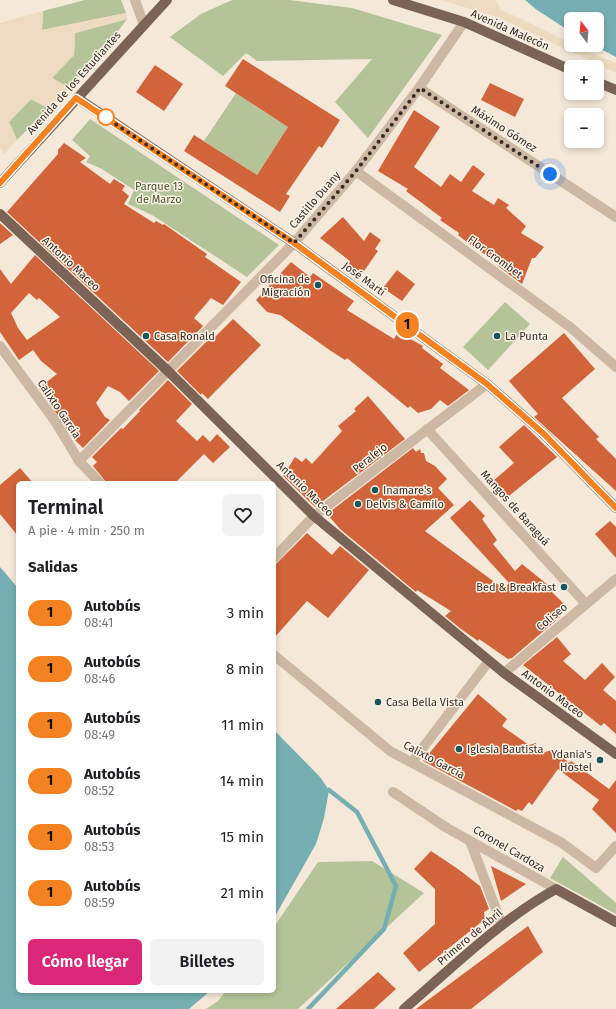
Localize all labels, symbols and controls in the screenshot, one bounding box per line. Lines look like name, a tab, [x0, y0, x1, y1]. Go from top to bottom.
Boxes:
street label: Avenida Malecón	[469, 7, 551, 53]
north arrow	[564, 12, 604, 52]
map controls	[564, 12, 604, 148]
street label: Avenida de los Estudiantes	[24, 29, 124, 137]
button: +	[564, 60, 604, 100]
street label: Máximo Gómez	[469, 103, 539, 155]
unlabelled marker	[97, 108, 115, 126]
button: −	[564, 108, 604, 148]
your location	[540, 164, 560, 184]
street label: Castillo Duany	[287, 168, 344, 231]
park label: Parque 13 de Marzo	[135, 180, 183, 206]
street label: Flor Crombet	[465, 233, 525, 281]
street label: Antonio Maceo	[40, 234, 102, 294]
street label: José Martí	[340, 259, 388, 299]
place label: Oficina de Migración	[260, 273, 310, 299]
marker: Oficina de Migración	[313, 280, 323, 290]
line badge: 1	[394, 312, 420, 338]
text: 1	[404, 316, 410, 333]
place label: Casa Ronald	[154, 330, 215, 343]
place label: La Punta	[505, 330, 548, 343]
marker: Casa Ronald	[141, 331, 151, 341]
marker: La Punta	[492, 331, 502, 341]
street label: Calixto García	[35, 377, 83, 441]
street label: Peralejo	[350, 440, 390, 476]
street label: Antonio Maceo	[274, 459, 336, 519]
street label: Mangos de Baraguá	[478, 468, 552, 548]
place label: Inamare's	[383, 484, 431, 497]
marker: Inamare's	[370, 485, 380, 495]
button: heart	[222, 494, 264, 536]
text: Terminal	[28, 496, 103, 519]
place label: Delvis & Camilo	[366, 498, 444, 511]
marker: Delvis & Camilo	[353, 499, 363, 509]
text: A pie · 4 min · 250 m	[28, 523, 145, 538]
text: Salidas	[28, 558, 78, 576]
place label: Bed & Breakfast	[476, 581, 556, 594]
marker: Bed & Breakfast	[559, 582, 569, 592]
text: Autobús	[84, 597, 141, 615]
street label: Coliseo	[534, 600, 570, 634]
text: 1	[47, 604, 53, 621]
text: 3 min	[227, 604, 264, 622]
text: 08:41	[84, 615, 113, 630]
text: Autobús	[84, 653, 141, 671]
text: 1	[47, 660, 53, 677]
text: 8 min	[226, 660, 264, 678]
street label: Antonio Maceo	[519, 667, 587, 721]
text: 08:46	[84, 671, 115, 686]
place label: Casa Bella Vista	[386, 696, 464, 709]
marker: Casa Bella Vista	[373, 697, 383, 707]
text: Autobús	[84, 709, 141, 727]
text: 1	[47, 716, 53, 733]
text: 11 min	[221, 716, 264, 734]
text: 08:49	[84, 727, 115, 742]
street label: Calixto García	[401, 738, 467, 782]
place label: Iglesia Bautista	[467, 743, 543, 756]
marker: Iglesia Bautista	[454, 744, 464, 754]
place label: Ydania's Hostel	[551, 748, 592, 774]
marker: Ydania's Hostel	[595, 755, 605, 765]
text: Autobús	[84, 765, 141, 783]
text: 1	[47, 772, 53, 789]
text: 14 min	[220, 772, 264, 790]
text: 08:52	[84, 783, 114, 798]
text: Autobús	[84, 821, 141, 839]
street label: Coronel Cardoza	[471, 823, 547, 875]
text: 1	[47, 828, 53, 845]
text: 15 min	[220, 828, 264, 846]
text: 08:53	[84, 839, 115, 854]
text: Autobús	[84, 877, 141, 895]
text: 1	[47, 884, 53, 901]
text: 21 min	[221, 884, 264, 902]
text: 08:59	[84, 895, 115, 910]
street label: Primero de Abril	[435, 906, 505, 968]
button: Cómo llegar	[28, 939, 142, 985]
button: Billetes	[150, 939, 264, 985]

